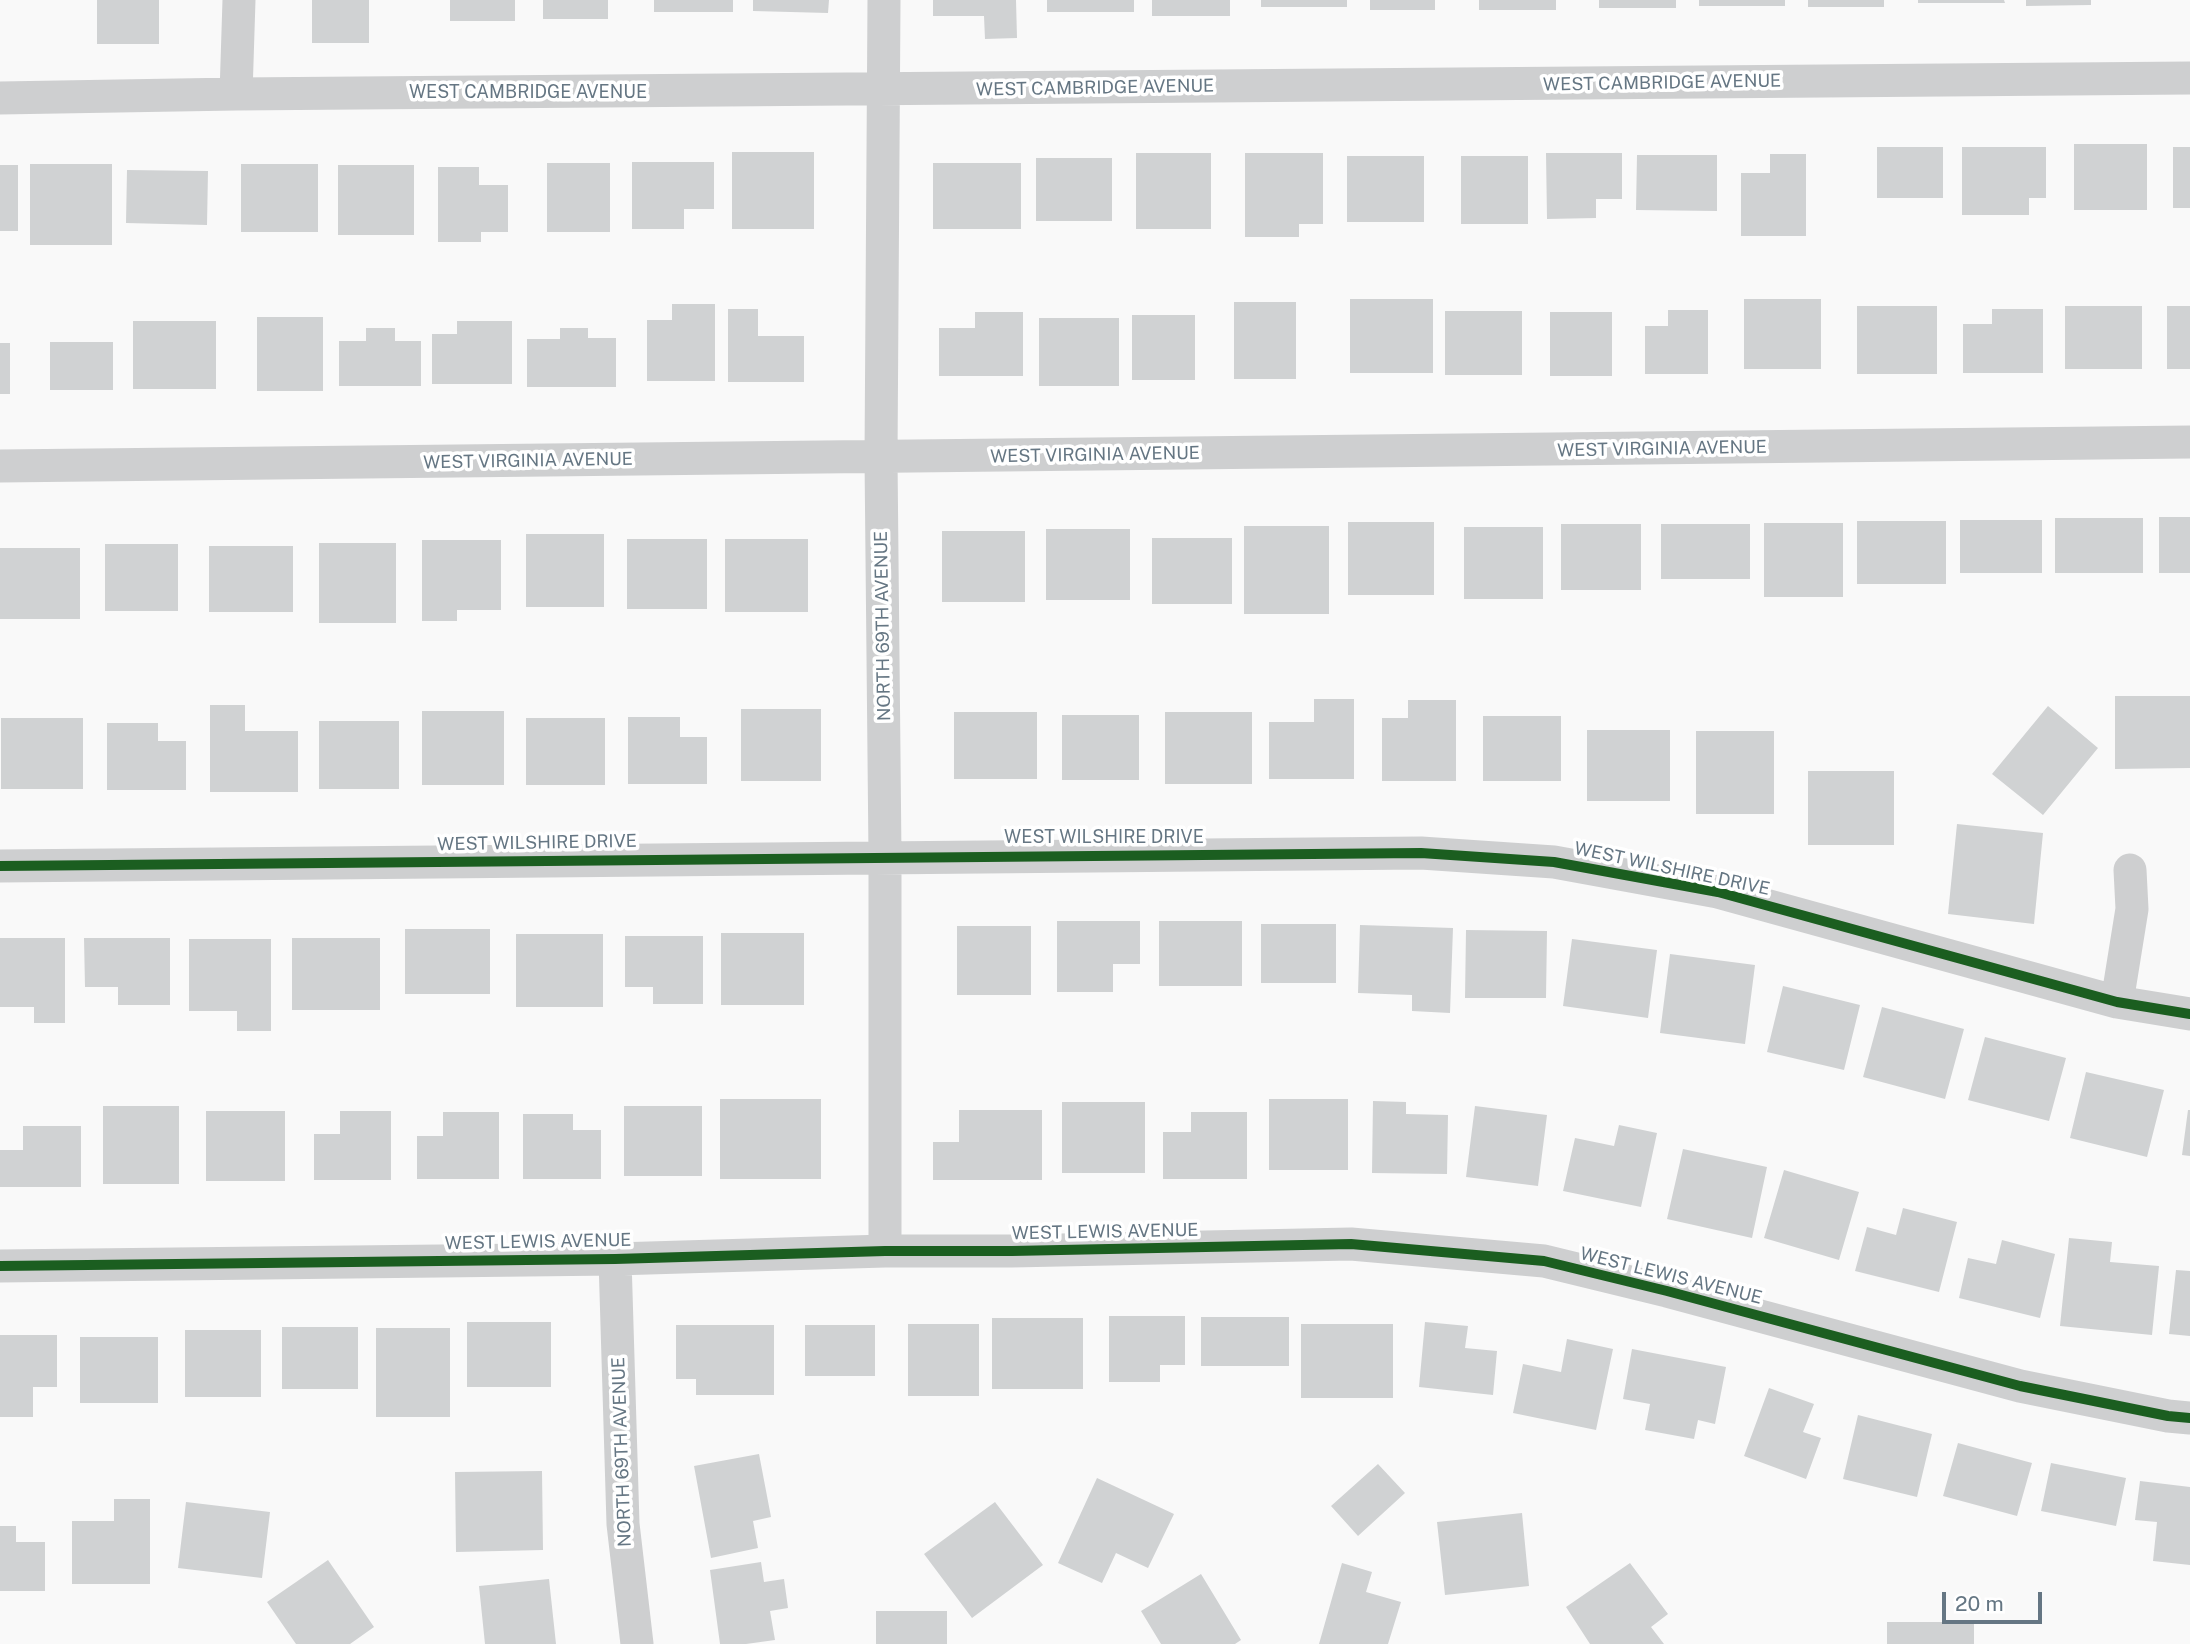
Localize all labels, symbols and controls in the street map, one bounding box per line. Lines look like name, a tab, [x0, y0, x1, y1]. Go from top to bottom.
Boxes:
street label: WEST CAMBRIDGE AVENUE	[1543, 70, 1781, 96]
street label: WEST CAMBRIDGE AVENUE	[976, 75, 1214, 101]
street label: WEST CAMBRIDGE AVENUE	[409, 81, 647, 103]
street label: WEST VIRGINIA AVENUE	[1557, 436, 1767, 462]
street label: WEST VIRGINIA AVENUE	[990, 442, 1200, 468]
street label: WEST VIRGINIA AVENUE	[423, 448, 633, 474]
street label: NORTH 69TH AVENUE	[871, 531, 895, 721]
street label: WEST WILSHIRE DRIVE	[1004, 826, 1204, 848]
street label: WEST WILSHIRE DRIVE	[437, 830, 637, 856]
street label: WEST WILSHIRE DRIVE	[1572, 838, 1772, 900]
street label: WEST LEWIS AVENUE	[1011, 1220, 1199, 1244]
street label: WEST LEWIS AVENUE	[444, 1230, 632, 1254]
street label: WEST LEWIS AVENUE	[1578, 1243, 1764, 1309]
street label: NORTH 69TH AVENUE	[608, 1357, 636, 1547]
scale bar	[1945, 1578, 2045, 1622]
text: 20 m	[1955, 1591, 2004, 1616]

